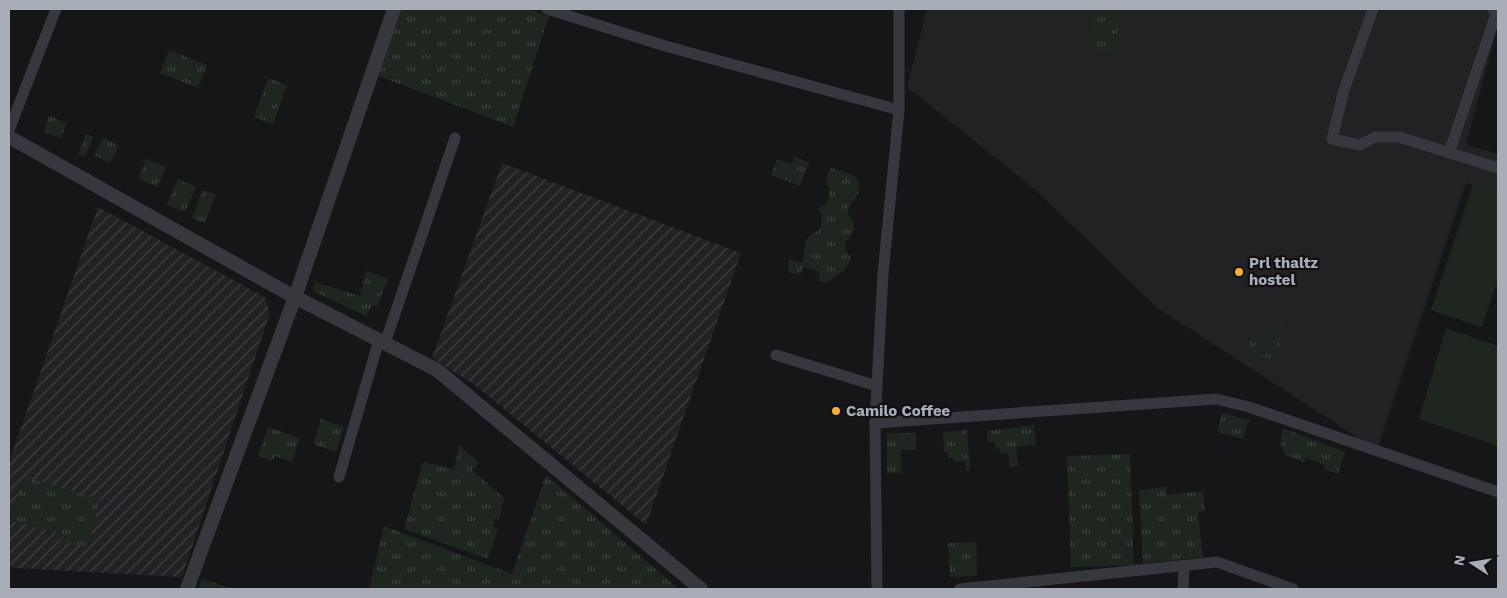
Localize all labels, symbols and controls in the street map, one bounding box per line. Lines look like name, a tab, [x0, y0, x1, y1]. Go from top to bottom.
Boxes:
place label: Prl thaltz hostel	[1249, 254, 1318, 289]
marker: Prl thaltz hostel	[1233, 266, 1245, 278]
place label: Camilo Coffee	[846, 402, 951, 420]
marker: Camilo Coffee	[830, 405, 842, 417]
north arrow	[1447, 538, 1497, 588]
text: N	[1450, 554, 1468, 567]

